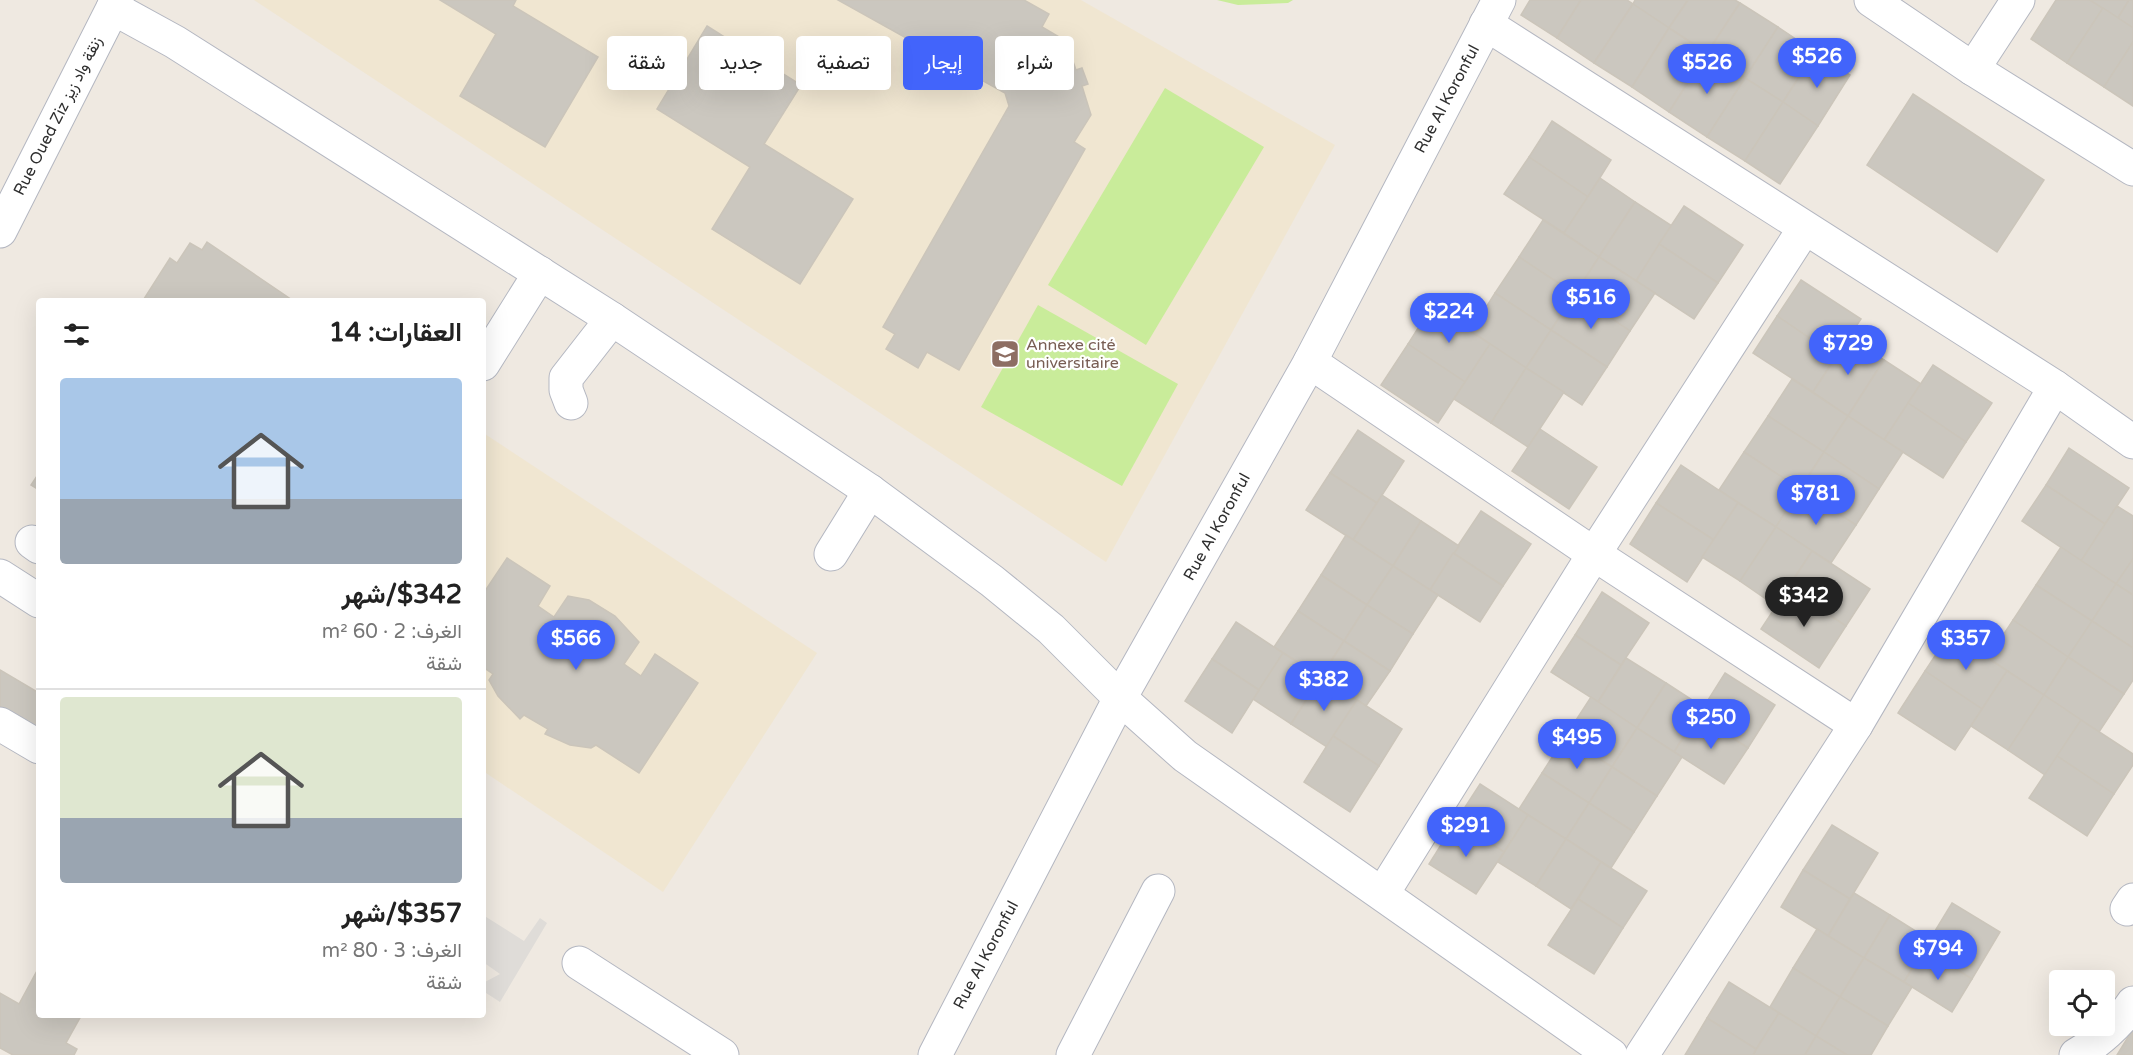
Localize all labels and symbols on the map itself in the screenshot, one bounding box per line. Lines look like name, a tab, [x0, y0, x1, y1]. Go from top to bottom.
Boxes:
street label: Rue Oued Ziz زنقة واد زيز	[9, 33, 107, 199]
pin: $526	[1781, 38, 1853, 89]
street label: Rue Al Koronful	[1410, 41, 1484, 157]
pin: $526	[1671, 44, 1743, 95]
pin: $516	[1555, 279, 1627, 330]
pin: $224	[1413, 293, 1485, 344]
pin: $729	[1812, 325, 1884, 376]
place label: Annexe cité universitaire	[1026, 335, 1119, 373]
school or university icon: Annexe cité universitaire	[989, 338, 1021, 370]
street label: Rue Al Koronful	[1179, 470, 1255, 584]
pin: $781	[1780, 475, 1852, 526]
pin: $342	[1768, 577, 1840, 628]
pin: $566	[540, 620, 612, 671]
pin: $357	[1930, 620, 2002, 671]
pin: $382	[1288, 661, 1360, 712]
pin: $250	[1675, 699, 1747, 750]
pin: $495	[1541, 719, 1613, 770]
pin: $291	[1430, 807, 1502, 858]
street label: Rue Al Koronful	[949, 897, 1023, 1013]
pin: $794	[1902, 930, 1974, 981]

